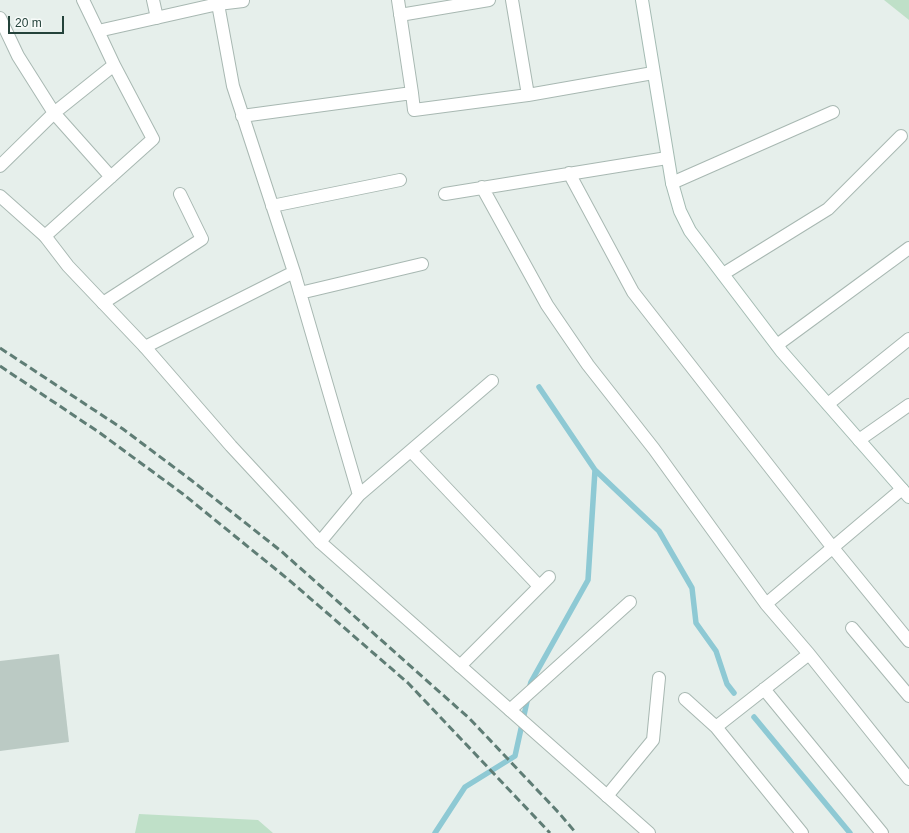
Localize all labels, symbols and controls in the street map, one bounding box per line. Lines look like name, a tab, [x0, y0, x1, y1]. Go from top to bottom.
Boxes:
scale bar	[10, 8, 66, 34]
text: 20 m	[15, 16, 42, 30]

